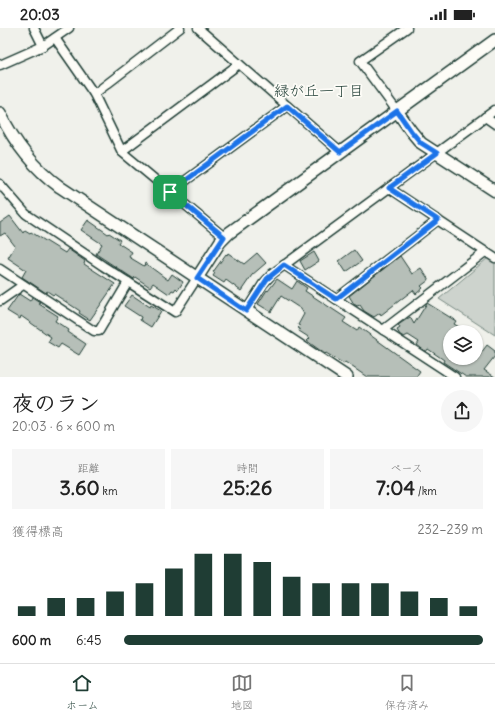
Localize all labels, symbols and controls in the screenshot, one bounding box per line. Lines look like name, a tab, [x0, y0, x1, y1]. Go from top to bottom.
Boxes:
text: 20:03	[20, 5, 60, 24]
district label: 緑が丘一丁目	[274, 81, 364, 100]
pin	[153, 175, 187, 209]
icon: arrive	[159, 181, 181, 203]
map controls	[443, 325, 483, 365]
button: layers	[443, 325, 483, 365]
text: 夜のラン	[12, 389, 100, 417]
button: share	[441, 390, 483, 432]
text: 20:03 · 6 × 600 m	[12, 418, 115, 435]
text: 距離	[78, 461, 100, 475]
text: 時間	[237, 461, 259, 475]
text: ペース	[390, 461, 423, 475]
text: 3.60	[59, 475, 100, 500]
text: 25:26	[223, 475, 272, 500]
text: 7:04	[376, 475, 415, 500]
text: km	[100, 484, 118, 498]
text: /km	[415, 484, 437, 498]
text: 232–239 m	[418, 521, 483, 538]
text: 獲得標高	[12, 523, 64, 540]
text: 600 m	[12, 632, 51, 649]
text: 6:45	[76, 632, 101, 649]
tab: ホーム	[66, 672, 99, 712]
tab: 地図	[231, 672, 253, 712]
tab: 保存済み	[385, 672, 429, 712]

